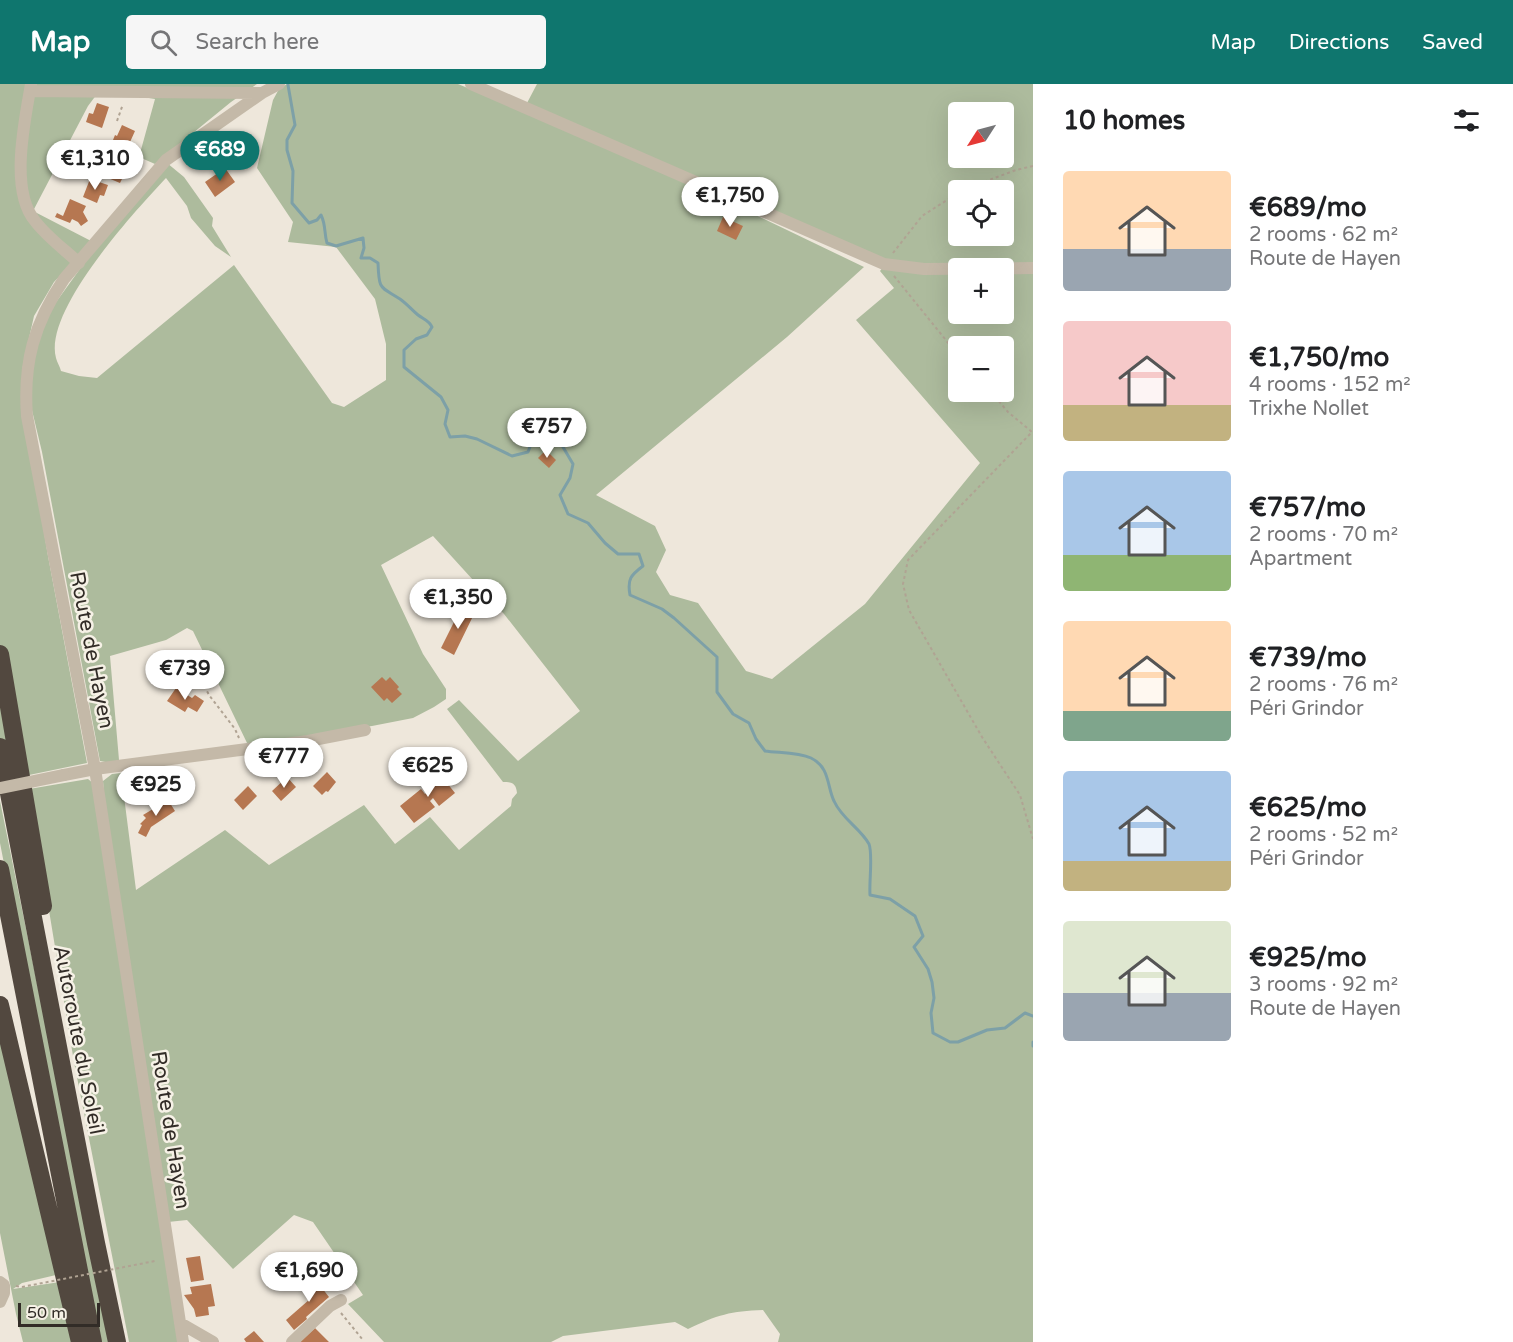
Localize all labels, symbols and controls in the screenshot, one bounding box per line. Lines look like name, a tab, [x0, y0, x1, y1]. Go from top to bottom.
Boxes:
search box	[126, 15, 546, 69]
text: Map	[30, 25, 90, 59]
icon: search	[147, 26, 180, 59]
text: Search here	[195, 29, 319, 55]
text: Map	[1210, 30, 1256, 55]
text: Directions	[1289, 30, 1389, 55]
text: Saved	[1422, 30, 1483, 55]
north arrow	[948, 102, 1014, 168]
map controls	[948, 102, 1014, 402]
icon: filters	[1450, 104, 1483, 137]
text: 10 homes	[1063, 105, 1185, 136]
pin: €689	[184, 131, 256, 182]
text: €689	[194, 138, 246, 162]
pin: €1,310	[46, 140, 144, 191]
text: €1,310	[60, 147, 130, 171]
pin: €1,750	[681, 177, 779, 228]
button: locate	[948, 180, 1014, 246]
text: €1,750	[696, 184, 764, 208]
text: €689/mo	[1249, 192, 1367, 223]
icon: home	[1111, 195, 1183, 267]
text: 2 rooms · 62 m²	[1249, 223, 1398, 247]
text: Route de Hayen	[1249, 247, 1401, 271]
button: +	[948, 258, 1014, 324]
button: −	[948, 336, 1014, 402]
text: €1,750/mo	[1249, 342, 1389, 373]
icon: home	[1111, 345, 1183, 417]
text: 4 rooms · 152 m²	[1249, 373, 1411, 397]
text: Trixhe Nollet	[1249, 397, 1369, 421]
pin: €757	[511, 408, 583, 459]
text: €757	[521, 415, 573, 439]
text: €757/mo	[1249, 492, 1366, 523]
icon: home	[1111, 495, 1183, 567]
text: 2 rooms · 70 m²	[1249, 523, 1398, 547]
text: Apartment	[1249, 547, 1352, 571]
street label: Route de Hayen	[64, 569, 119, 731]
pin: €1,350	[409, 579, 507, 630]
text: €1,350	[423, 586, 493, 610]
text: €739/mo	[1249, 642, 1367, 673]
icon: home	[1111, 645, 1183, 717]
pin: €739	[149, 650, 221, 701]
text: €739	[159, 657, 211, 681]
text: 2 rooms · 76 m²	[1249, 673, 1398, 697]
text: Péri Grindor	[1249, 697, 1364, 721]
pin: €777	[248, 738, 320, 789]
text: €777	[258, 745, 310, 769]
pin: €625	[392, 747, 464, 798]
text: €625	[402, 754, 454, 778]
pin: €925	[120, 766, 192, 817]
text: €925	[130, 773, 182, 797]
text: €625/mo	[1249, 792, 1367, 823]
icon: home	[1111, 795, 1183, 867]
text: 2 rooms · 52 m²	[1249, 823, 1398, 847]
text: Péri Grindor	[1249, 847, 1364, 871]
text: €925/mo	[1249, 942, 1367, 973]
street label: Autoroute du Soleil	[48, 943, 109, 1137]
icon: home	[1111, 945, 1183, 1017]
text: 3 rooms · 92 m²	[1249, 973, 1398, 997]
text: Route de Hayen	[1249, 997, 1401, 1021]
street label: Route de Hayen	[146, 1049, 195, 1211]
pin: €1,690	[260, 1252, 358, 1303]
text: €1,690	[274, 1259, 344, 1283]
scale bar	[18, 1300, 100, 1328]
text: 50 m	[27, 1303, 66, 1323]

